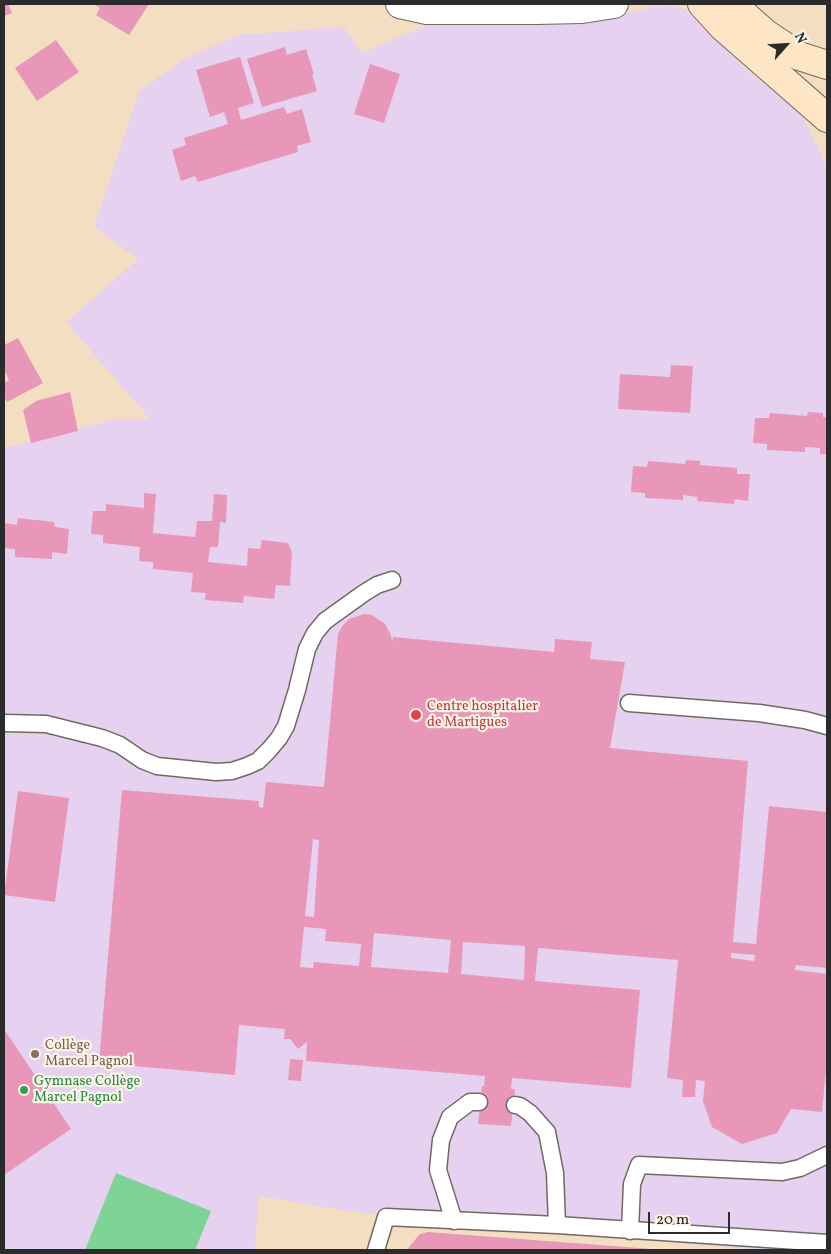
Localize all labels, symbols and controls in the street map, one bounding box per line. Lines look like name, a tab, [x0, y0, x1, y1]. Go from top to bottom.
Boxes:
north arrow	[761, 20, 811, 70]
text: N	[789, 29, 811, 47]
place label: Centre hospitalier de Martigues	[427, 699, 538, 732]
marker: Centre hospitalier de Martigues	[409, 708, 423, 722]
place label: Collège Marcel Pagnol	[45, 1038, 133, 1070]
marker: Collège Marcel Pagnol	[29, 1048, 41, 1060]
place label: Gymnase Collège Marcel Pagnol	[34, 1074, 140, 1106]
marker: Gymnase Collège Marcel Pagnol	[18, 1084, 30, 1096]
scale bar	[651, 1202, 734, 1234]
text: 20 m	[656, 1210, 689, 1231]

